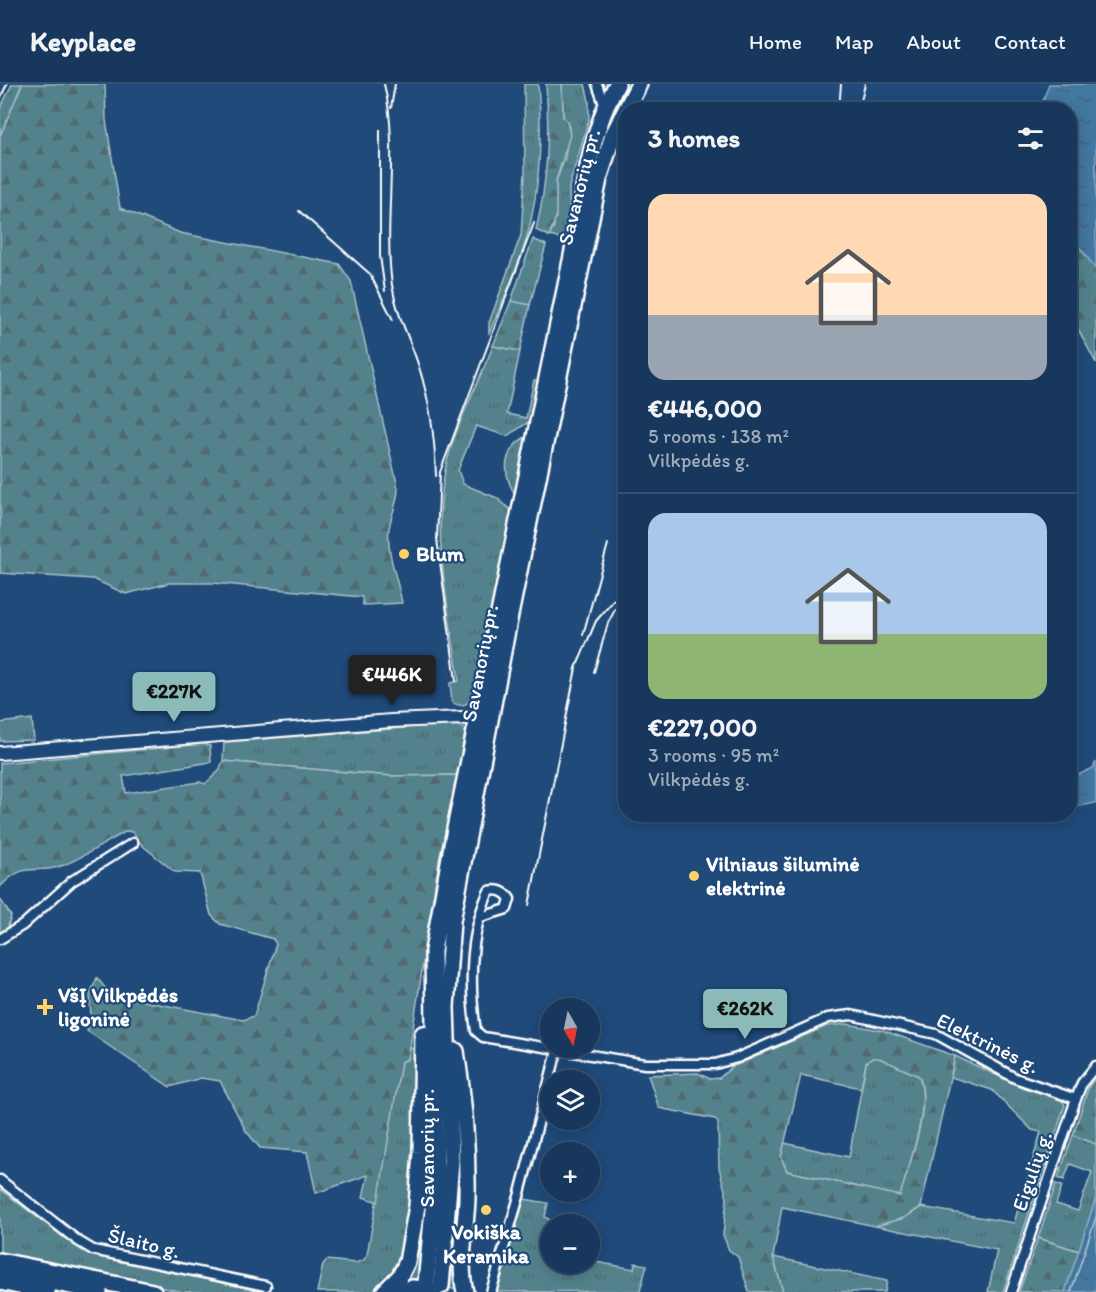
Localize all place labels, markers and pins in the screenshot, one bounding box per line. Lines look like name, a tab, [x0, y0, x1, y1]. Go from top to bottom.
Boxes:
place label: Blum	[416, 541, 465, 566]
marker: Blum	[397, 547, 411, 561]
pin: €446K	[350, 655, 434, 706]
pin: €227K	[132, 672, 216, 723]
place label: Vilniaus šiluminė elektrinė	[706, 851, 860, 900]
marker: Vilniaus šiluminė elektrinė	[687, 869, 701, 883]
place label: VšĮ Vilkpėdės ligoninė	[58, 982, 178, 1032]
pin: €262K	[703, 989, 787, 1040]
marker: VšĮ Vilkpėdės ligoninė	[36, 998, 54, 1016]
marker: Vokiška Keramika	[479, 1203, 493, 1217]
place label: Vokiška Keramika	[443, 1219, 530, 1268]

